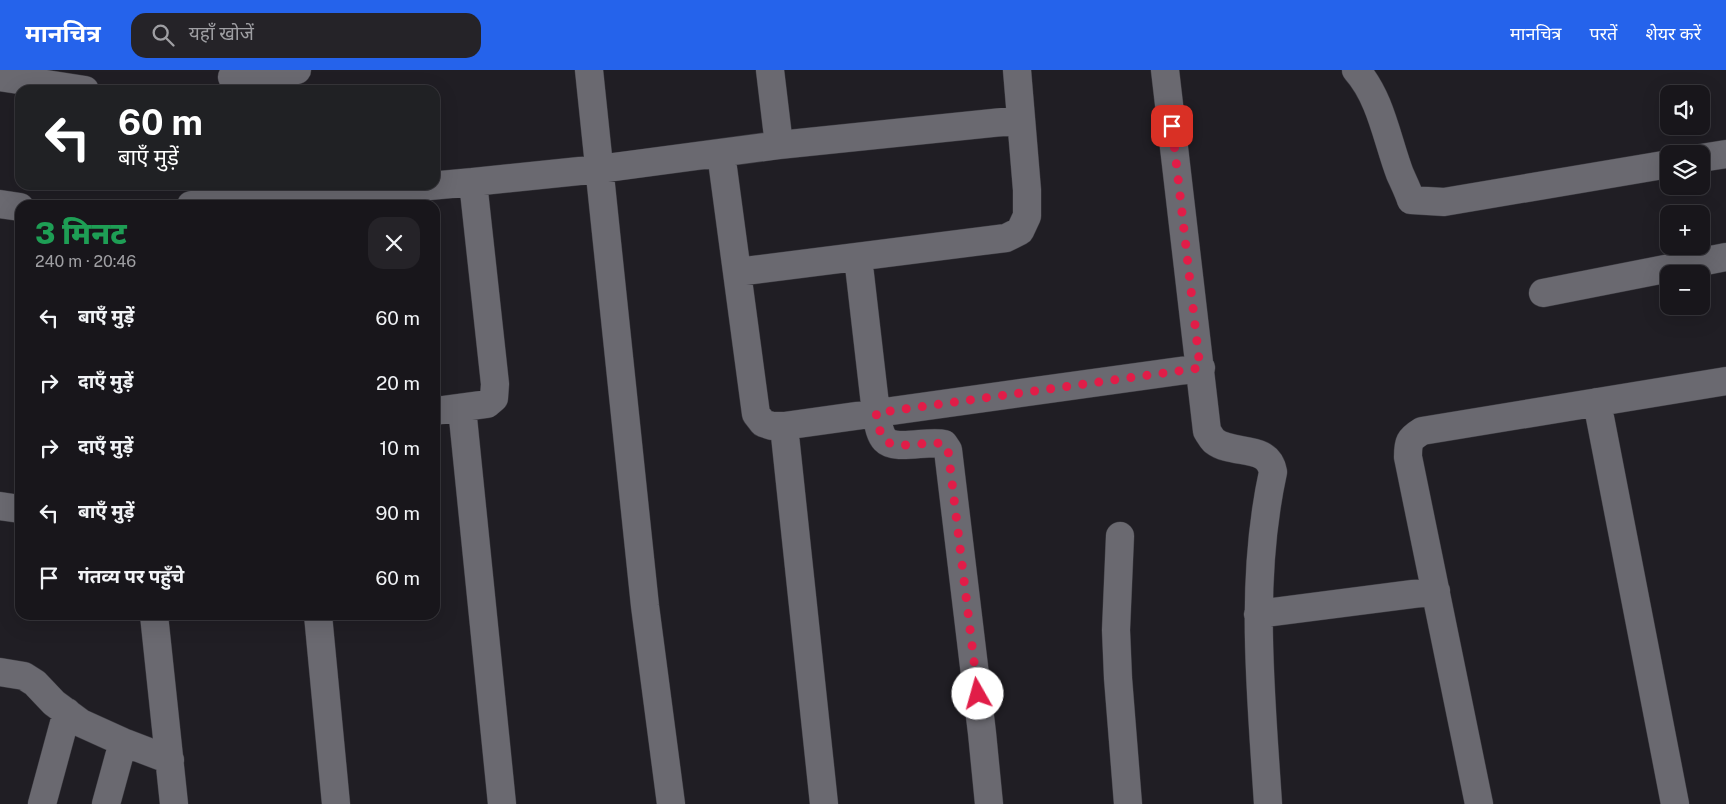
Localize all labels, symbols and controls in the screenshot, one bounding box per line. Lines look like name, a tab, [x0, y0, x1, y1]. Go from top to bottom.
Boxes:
search box	[131, 13, 481, 58]
text: मानचित्र	[25, 19, 101, 47]
icon: search	[149, 21, 177, 49]
text: यहाँ खोजें	[189, 22, 254, 44]
text: मानचित्र	[1510, 23, 1562, 44]
text: परतें	[1590, 23, 1617, 44]
text: शेयर करें	[1645, 23, 1701, 44]
map controls	[1660, 85, 1710, 315]
button: sound	[1660, 85, 1710, 135]
text: 60 m	[118, 102, 203, 143]
icon: left	[35, 105, 100, 170]
pin	[1151, 105, 1193, 147]
icon: arrive	[1158, 112, 1186, 140]
text: बाएँ मुड़ें	[118, 144, 179, 170]
button: layers	[1660, 145, 1710, 195]
button: +	[1660, 205, 1710, 255]
text: 3 मिनट	[35, 215, 127, 251]
button: close	[368, 217, 420, 269]
text: 240 m · 20:46	[35, 252, 136, 271]
button: −	[1660, 265, 1710, 315]
icon: left	[35, 304, 63, 332]
text: बाएँ मुड़ें	[78, 305, 134, 327]
text: 60 m	[376, 307, 420, 329]
icon: right	[35, 369, 63, 397]
text: दाएँ मुड़ें	[78, 370, 133, 392]
text: 20 m	[376, 372, 420, 394]
icon: right	[35, 434, 63, 462]
text: दाएँ मुड़ें	[78, 435, 133, 457]
text: 10 m	[380, 437, 420, 459]
icon: left	[35, 499, 63, 527]
text: बाएँ मुड़ें	[78, 500, 134, 522]
text: 90 m	[376, 502, 420, 524]
icon: arrive	[35, 564, 63, 592]
text: गंतव्य पर पहुँचे	[78, 565, 184, 587]
text: 60 m	[376, 567, 420, 589]
position arrow	[951, 667, 1003, 719]

